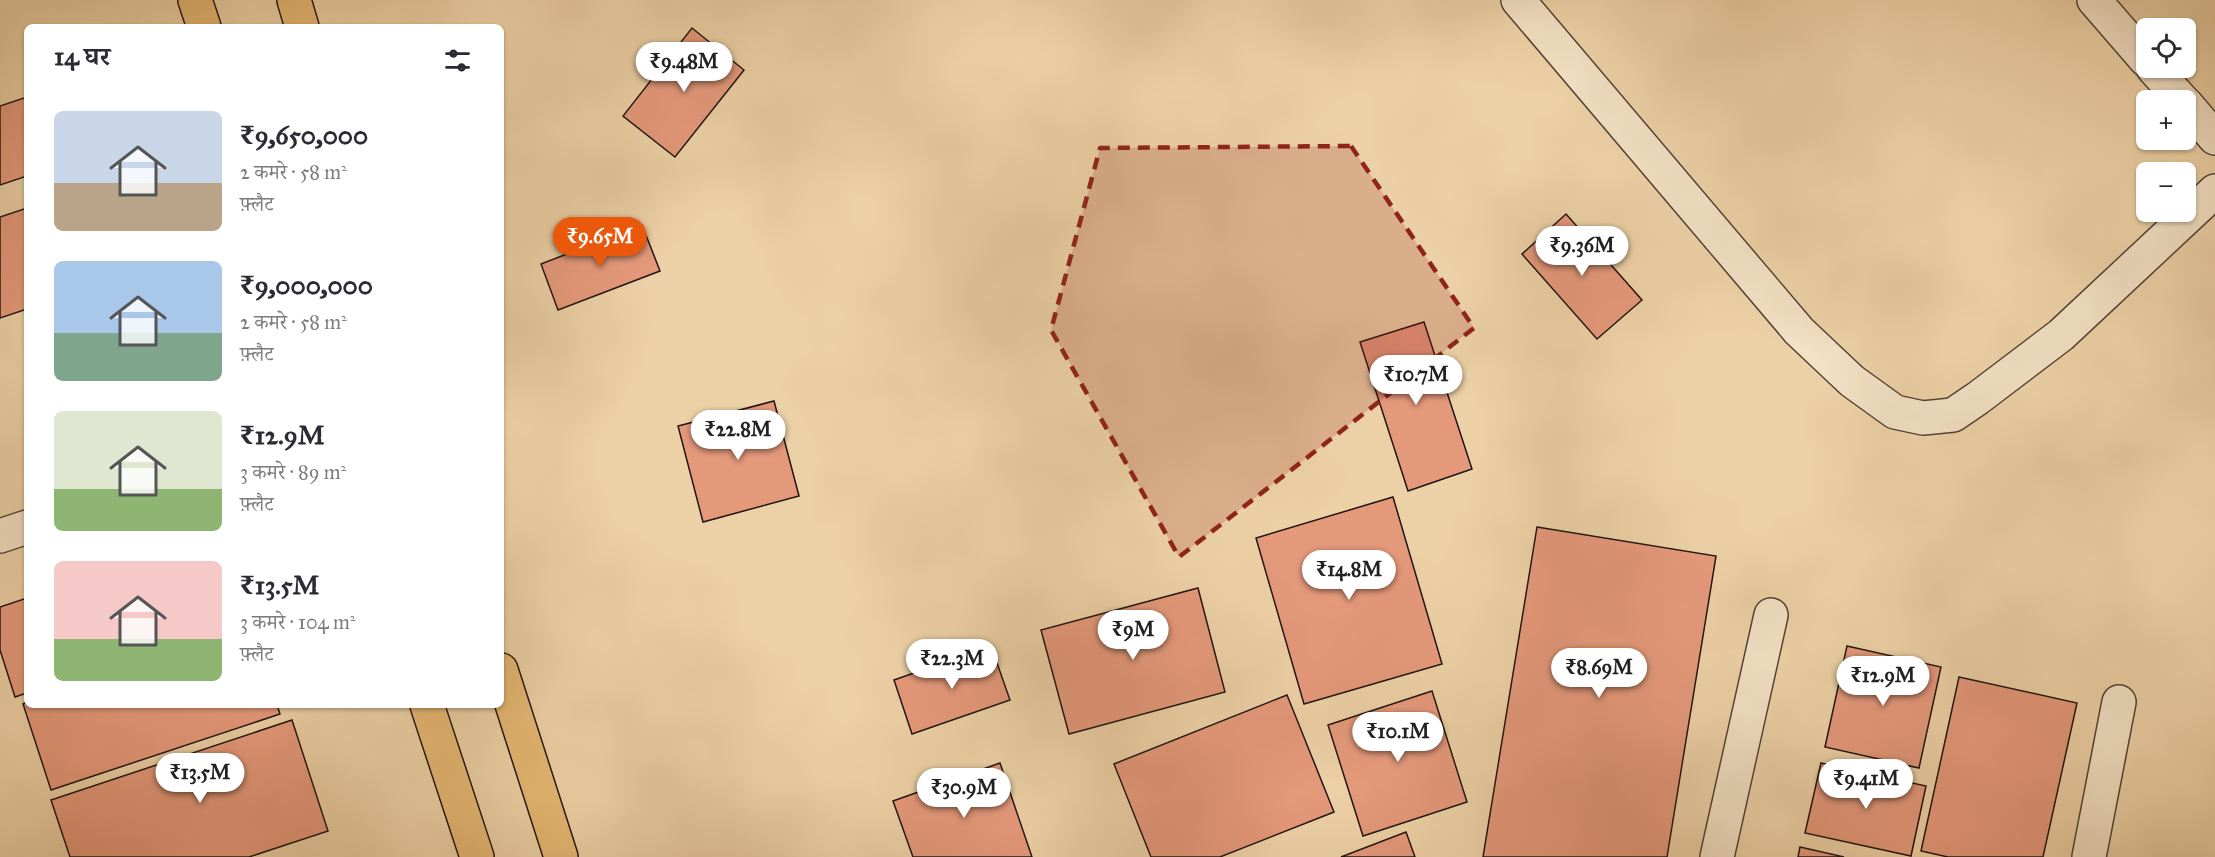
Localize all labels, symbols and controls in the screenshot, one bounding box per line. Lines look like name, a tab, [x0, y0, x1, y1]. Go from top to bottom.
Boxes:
map controls	[2136, 18, 2196, 222]
button: locate	[2136, 18, 2196, 78]
text: 14 घर	[54, 40, 110, 72]
pin: ₹9.48M	[635, 42, 733, 93]
icon: filters	[441, 44, 474, 77]
text: ₹9.48M	[650, 49, 718, 73]
button: +	[2136, 90, 2196, 150]
text: ₹9,650,000	[240, 119, 368, 151]
icon: home	[102, 135, 174, 207]
text: 2 कमरे · 58 m²	[240, 160, 347, 184]
button: −	[2136, 162, 2196, 222]
text: फ़्लैट	[240, 192, 273, 216]
pin: ₹9.65M	[551, 217, 649, 268]
text: ₹9.65M	[567, 224, 633, 248]
pin: ₹9.36M	[1533, 226, 1631, 277]
text: ₹9.36M	[1549, 233, 1615, 257]
text: ₹9,000,000	[240, 269, 373, 301]
icon: home	[102, 285, 174, 357]
text: 2 कमरे · 58 m²	[240, 310, 347, 334]
text: फ़्लैट	[240, 342, 273, 366]
pin: ₹10.7M	[1367, 355, 1465, 406]
text: ₹10.7M	[1383, 362, 1449, 386]
pin: ₹22.8M	[689, 410, 787, 461]
text: ₹22.8M	[705, 417, 771, 441]
text: ₹12.9M	[240, 419, 324, 451]
icon: home	[102, 435, 174, 507]
text: 3 कमरे · 89 m²	[240, 460, 346, 484]
text: फ़्लैट	[240, 492, 273, 516]
pin: ₹14.8M	[1300, 550, 1398, 601]
text: ₹14.8M	[1316, 557, 1382, 581]
text: ₹13.5M	[240, 569, 319, 601]
icon: home	[102, 585, 174, 657]
text: 3 कमरे · 104 m²	[240, 610, 356, 634]
pin: ₹9M	[1104, 610, 1162, 661]
text: ₹9M	[1112, 617, 1154, 641]
pin: ₹22.3M	[903, 639, 1001, 690]
text: फ़्लैट	[240, 642, 273, 666]
text: ₹22.3M	[920, 646, 984, 670]
pin: ₹8.69M	[1550, 648, 1648, 699]
text: ₹8.69M	[1565, 655, 1633, 679]
pin: ₹12.9M	[1834, 656, 1932, 707]
text: ₹12.9M	[1851, 663, 1915, 687]
pin: ₹10.1M	[1349, 712, 1447, 763]
text: ₹10.1M	[1366, 719, 1430, 743]
pin: ₹13.5M	[151, 753, 249, 804]
pin: ₹9.41M	[1817, 759, 1915, 810]
text: ₹13.5M	[170, 760, 231, 784]
text: ₹9.41M	[1833, 766, 1899, 790]
pin: ₹30.9M	[915, 768, 1013, 819]
text: ₹30.9M	[931, 775, 997, 799]

